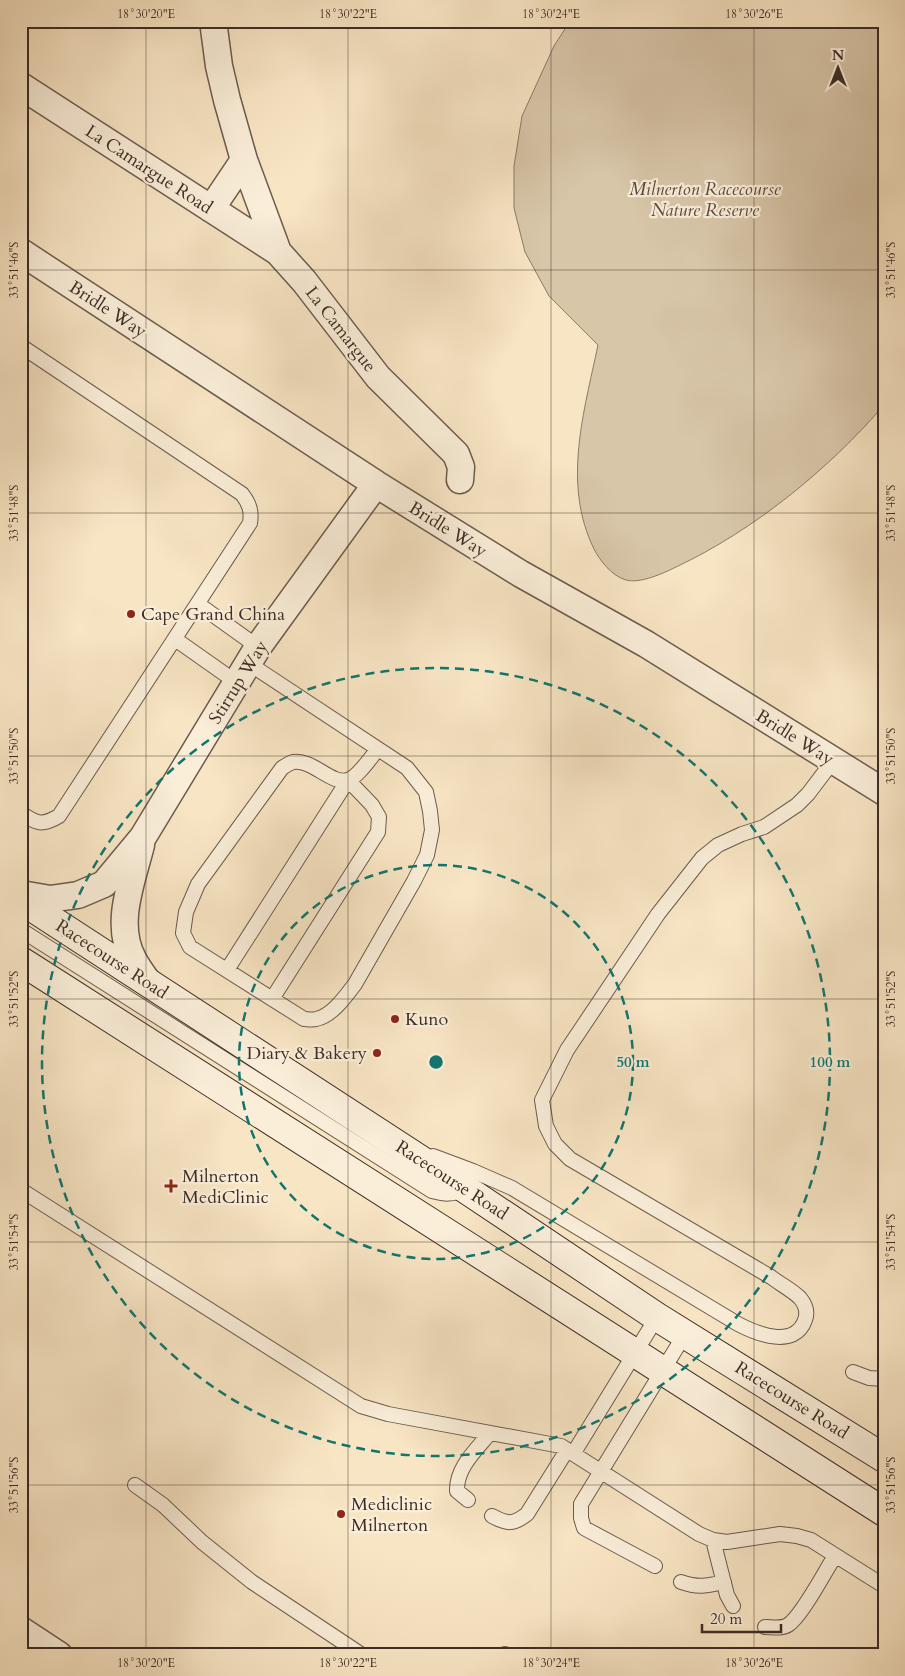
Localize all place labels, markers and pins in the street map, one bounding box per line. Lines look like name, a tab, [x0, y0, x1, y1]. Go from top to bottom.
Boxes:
place label: Cape Grand China	[141, 602, 285, 627]
marker: Cape Grand China	[125, 608, 137, 620]
place label: Kuno	[405, 1007, 449, 1032]
marker: Kuno	[389, 1013, 401, 1025]
place label: Diary & Bakery	[247, 1041, 367, 1066]
marker: Diary & Bakery	[371, 1047, 383, 1059]
centre of rings	[427, 1053, 445, 1071]
place label: Milnerton MediClinic	[182, 1164, 269, 1210]
marker: Milnerton MediClinic	[164, 1179, 178, 1193]
place label: Mediclinic Milnerton	[351, 1492, 432, 1538]
marker: Mediclinic Milnerton	[335, 1508, 347, 1520]

